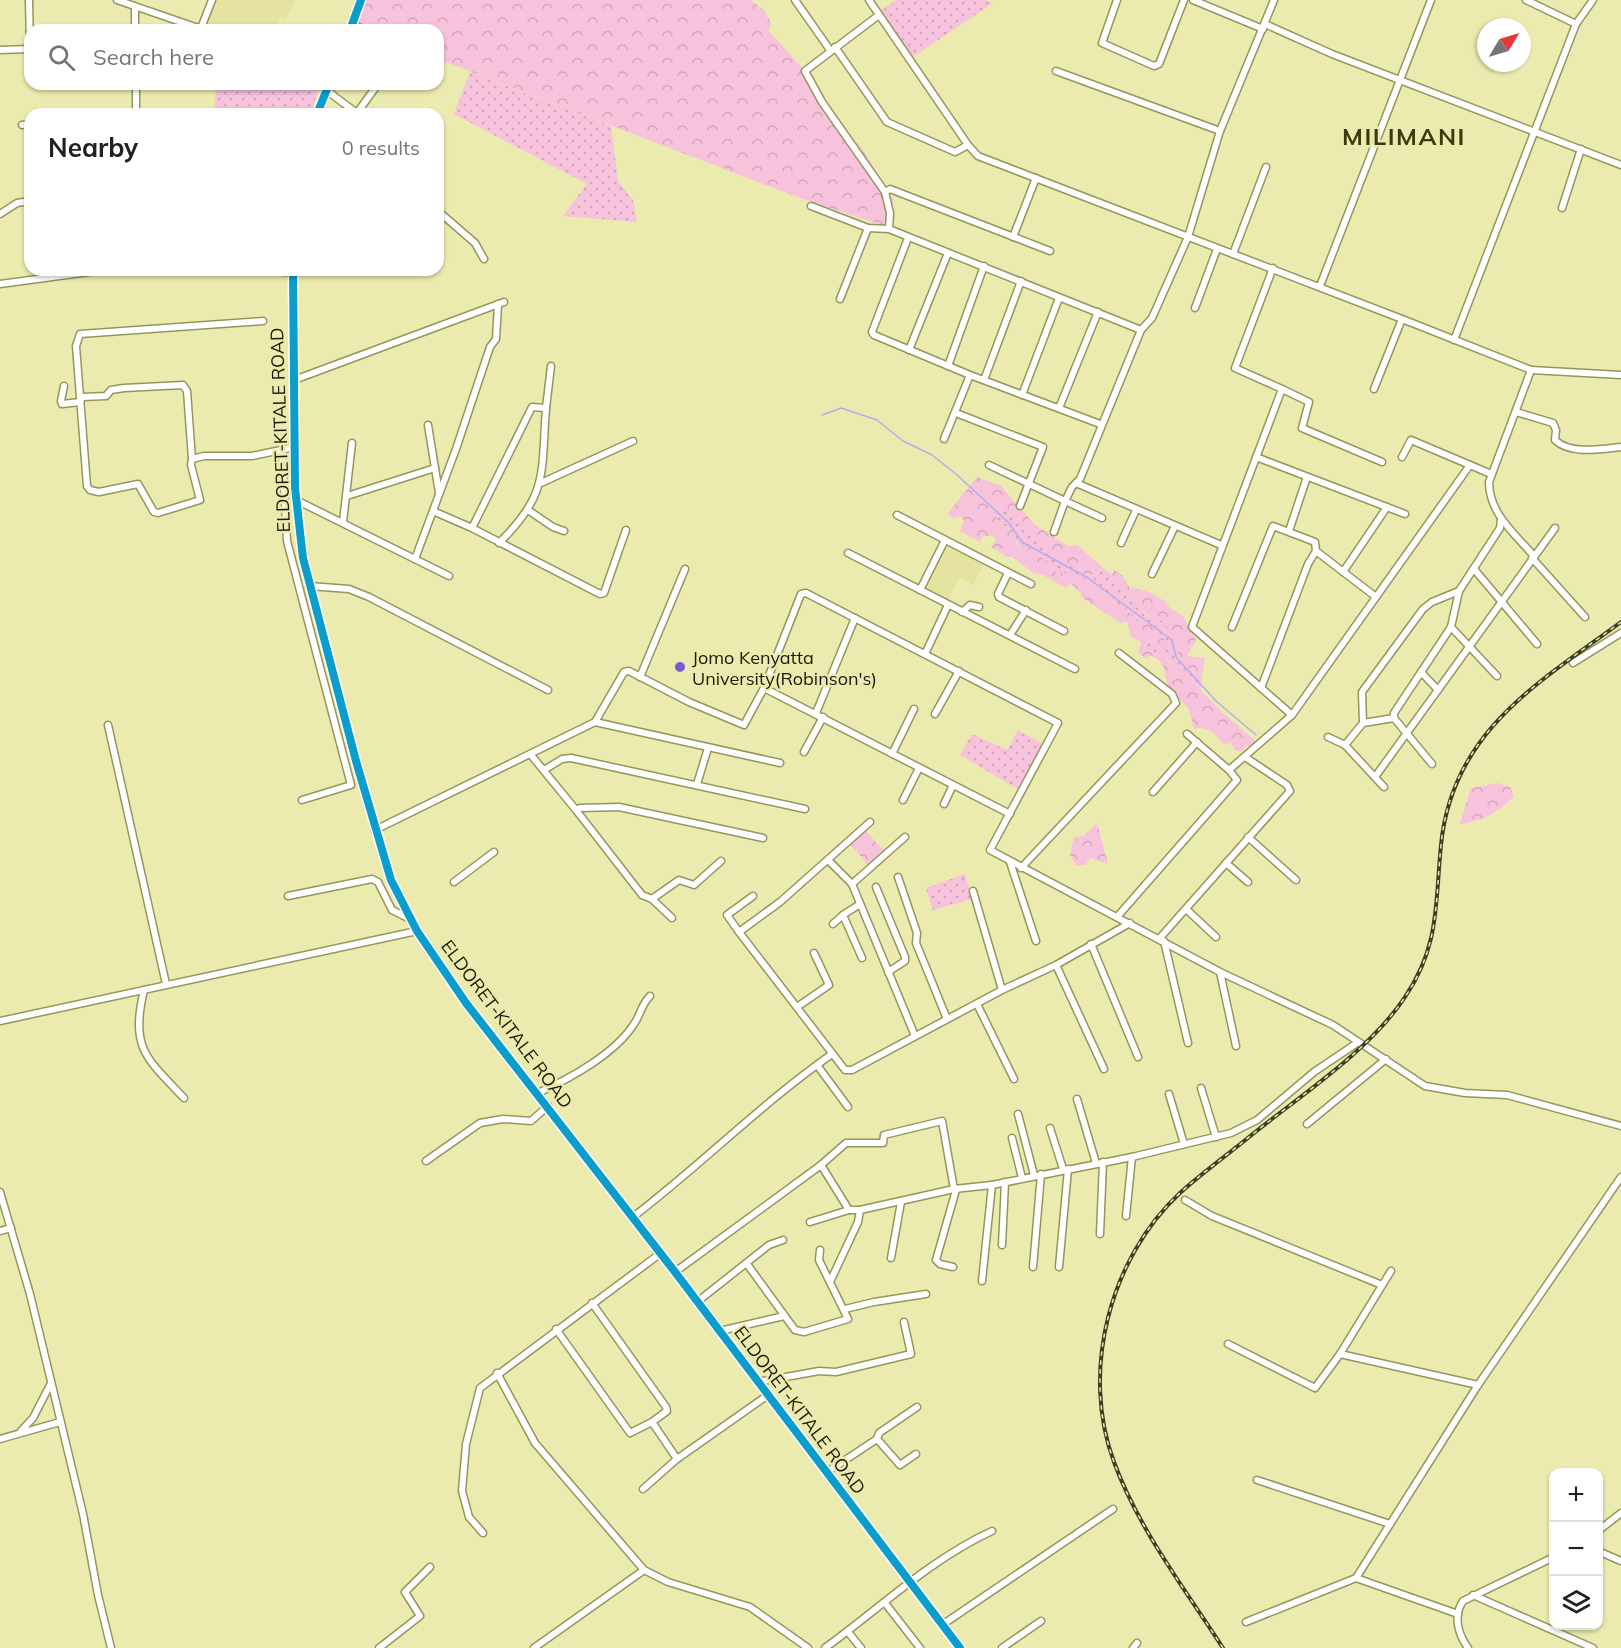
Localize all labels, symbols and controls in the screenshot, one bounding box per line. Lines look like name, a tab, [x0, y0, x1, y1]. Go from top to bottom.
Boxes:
north arrow	[1477, 18, 1531, 72]
search box	[24, 24, 444, 90]
icon: search	[45, 41, 78, 74]
text: Search here	[93, 43, 214, 71]
district label: MILIMANI	[1342, 121, 1466, 151]
text: Nearby	[48, 131, 138, 164]
text: 0 results	[342, 135, 420, 160]
street label: ELDORET-KITALE ROAD	[265, 327, 295, 533]
place label: Jomo Kenyatta University(Robinson's)	[692, 646, 877, 690]
marker: Jomo Kenyatta University(Robinson's)	[673, 660, 687, 674]
street label: ELDORET-KITALE ROAD	[436, 935, 578, 1113]
street label: ELDORET-KITALE ROAD	[729, 1321, 871, 1499]
map controls	[1549, 1468, 1603, 1630]
button: +	[1549, 1468, 1603, 1522]
button: −	[1549, 1522, 1603, 1576]
button: layers	[1549, 1576, 1603, 1630]

